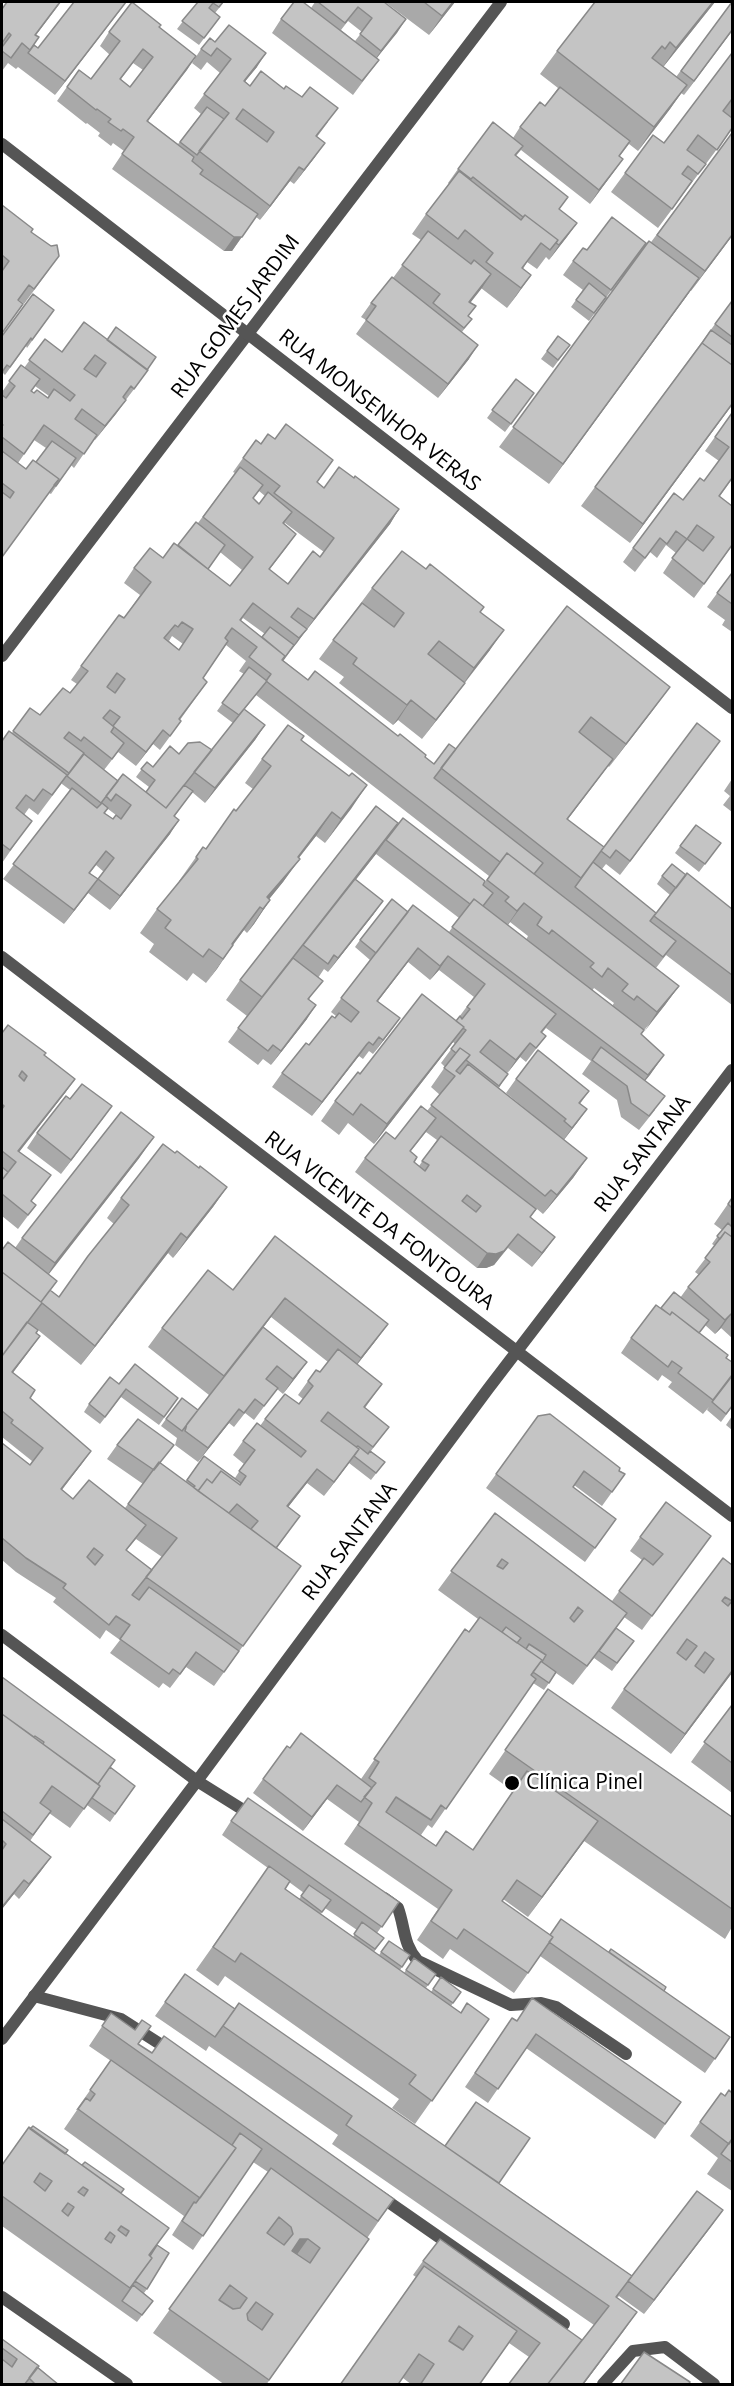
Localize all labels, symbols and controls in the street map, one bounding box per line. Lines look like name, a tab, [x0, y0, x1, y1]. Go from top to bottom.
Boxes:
street label: RUA GOMES JARDIM	[166, 230, 306, 404]
street label: RUA MONSENHOR VERAS	[273, 324, 485, 498]
street label: RUA SANTANA	[589, 1090, 697, 1218]
street label: RUA VICENTE DA FONTOURA	[259, 1126, 499, 1316]
street label: RUA SANTANA	[297, 1478, 403, 1606]
place label: Clínica Pinel	[526, 1770, 643, 1796]
marker: Clínica Pinel	[503, 1774, 521, 1792]

